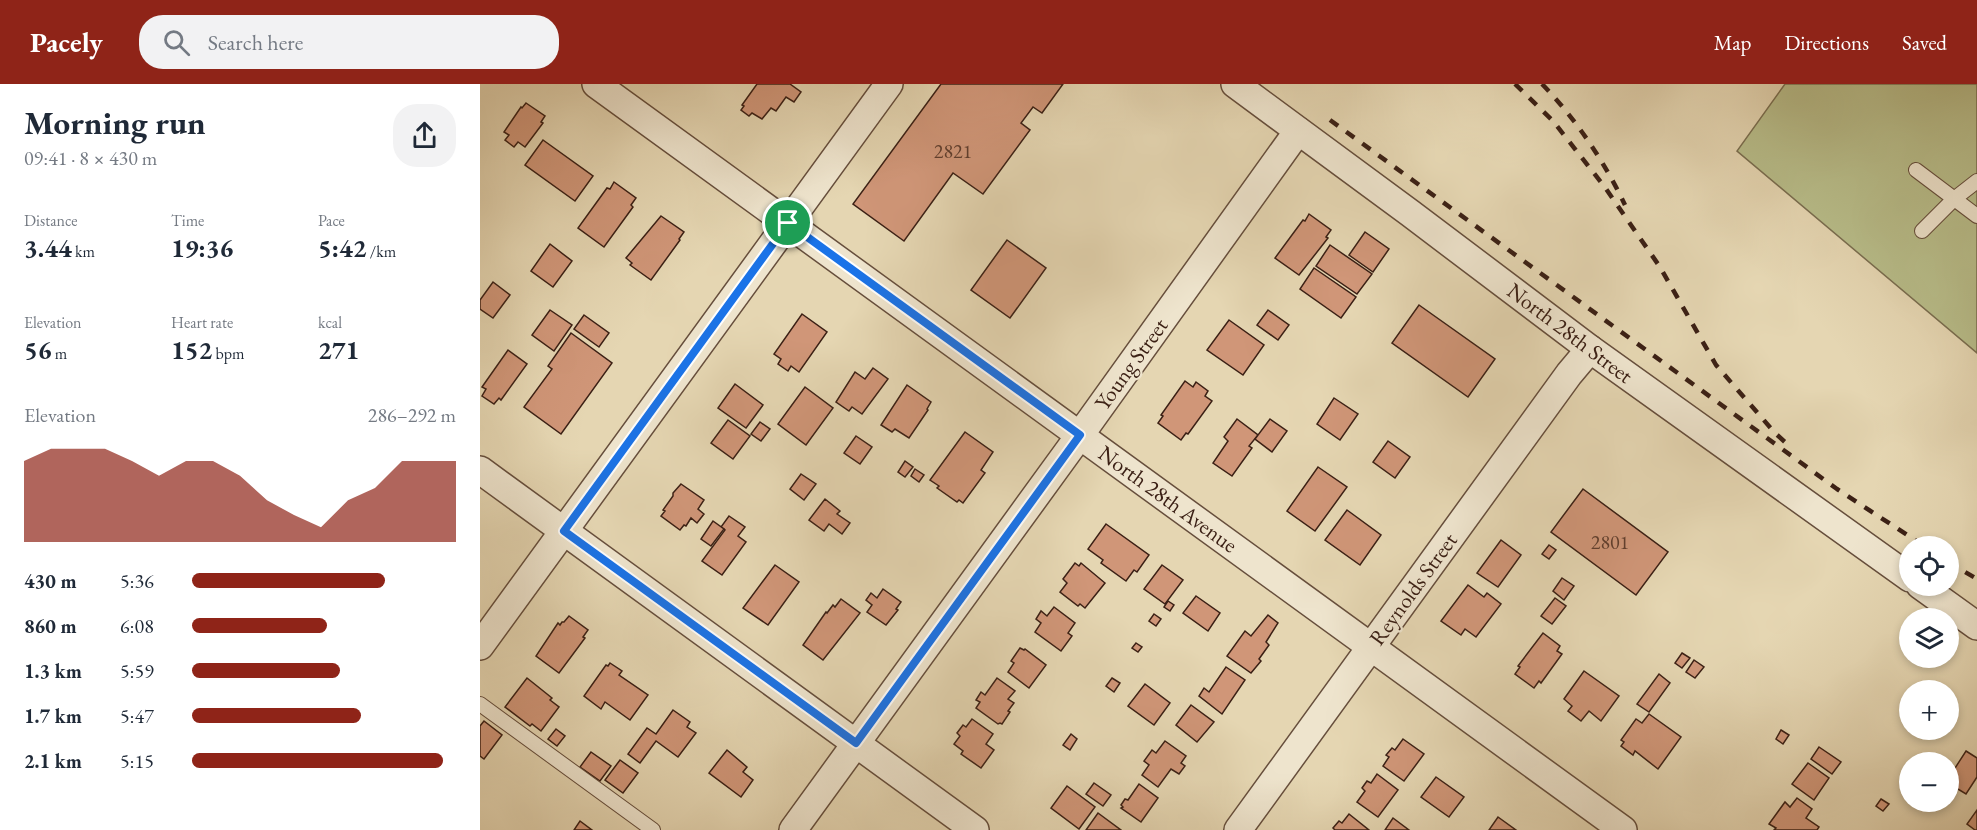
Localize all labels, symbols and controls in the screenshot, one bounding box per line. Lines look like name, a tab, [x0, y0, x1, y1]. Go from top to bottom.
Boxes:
search box	[139, 15, 559, 69]
text: Pacely	[30, 24, 103, 60]
icon: search	[160, 26, 193, 59]
text: Search here	[208, 28, 303, 57]
text: Map	[1714, 29, 1751, 56]
text: Directions	[1784, 29, 1869, 56]
text: Saved	[1902, 29, 1947, 56]
text: Morning run	[24, 101, 206, 144]
button: share	[393, 104, 456, 167]
house number: 2821	[934, 138, 972, 164]
text: 09:41 · 8 × 430 m	[24, 145, 157, 171]
pin	[762, 197, 813, 248]
icon: arrive	[771, 206, 804, 239]
text: Distance	[24, 210, 77, 231]
text: Time	[171, 210, 204, 231]
text: Pace	[318, 210, 345, 231]
text: 3.44	[24, 231, 72, 265]
text: 19:36	[171, 231, 233, 265]
text: 5:42	[318, 231, 367, 265]
text: km	[72, 241, 95, 262]
text: /km	[367, 241, 396, 262]
street label: North 28th Street	[1501, 276, 1639, 390]
text: Elevation	[24, 312, 82, 333]
text: Heart rate	[171, 312, 233, 333]
text: kcal	[318, 312, 342, 333]
street label: Young Street	[1088, 312, 1174, 416]
text: 56	[24, 333, 52, 367]
text: 152	[171, 333, 212, 367]
text: 271	[318, 333, 359, 367]
text: m	[52, 343, 67, 364]
text: bpm	[212, 343, 244, 364]
text: Elevation	[24, 402, 96, 428]
text: 286–292 m	[368, 402, 456, 428]
street label: North 28th Avenue	[1093, 439, 1244, 560]
street label: Reynolds Street	[1362, 527, 1464, 651]
house number: 2801	[1591, 529, 1629, 555]
map controls	[1899, 536, 1959, 812]
button: locate	[1899, 536, 1959, 596]
text: 430 m	[24, 568, 77, 594]
text: 5:36	[120, 568, 154, 594]
button: layers	[1899, 608, 1959, 668]
text: 860 m	[24, 613, 77, 639]
text: 6:08	[120, 613, 154, 639]
text: 1.3 km	[24, 658, 82, 684]
text: 5:59	[120, 658, 154, 684]
button: +	[1899, 680, 1959, 740]
text: 1.7 km	[24, 703, 82, 729]
text: 5:47	[120, 703, 154, 729]
text: 2.1 km	[24, 748, 82, 774]
text: 5:15	[120, 748, 154, 774]
button: −	[1899, 752, 1959, 812]

